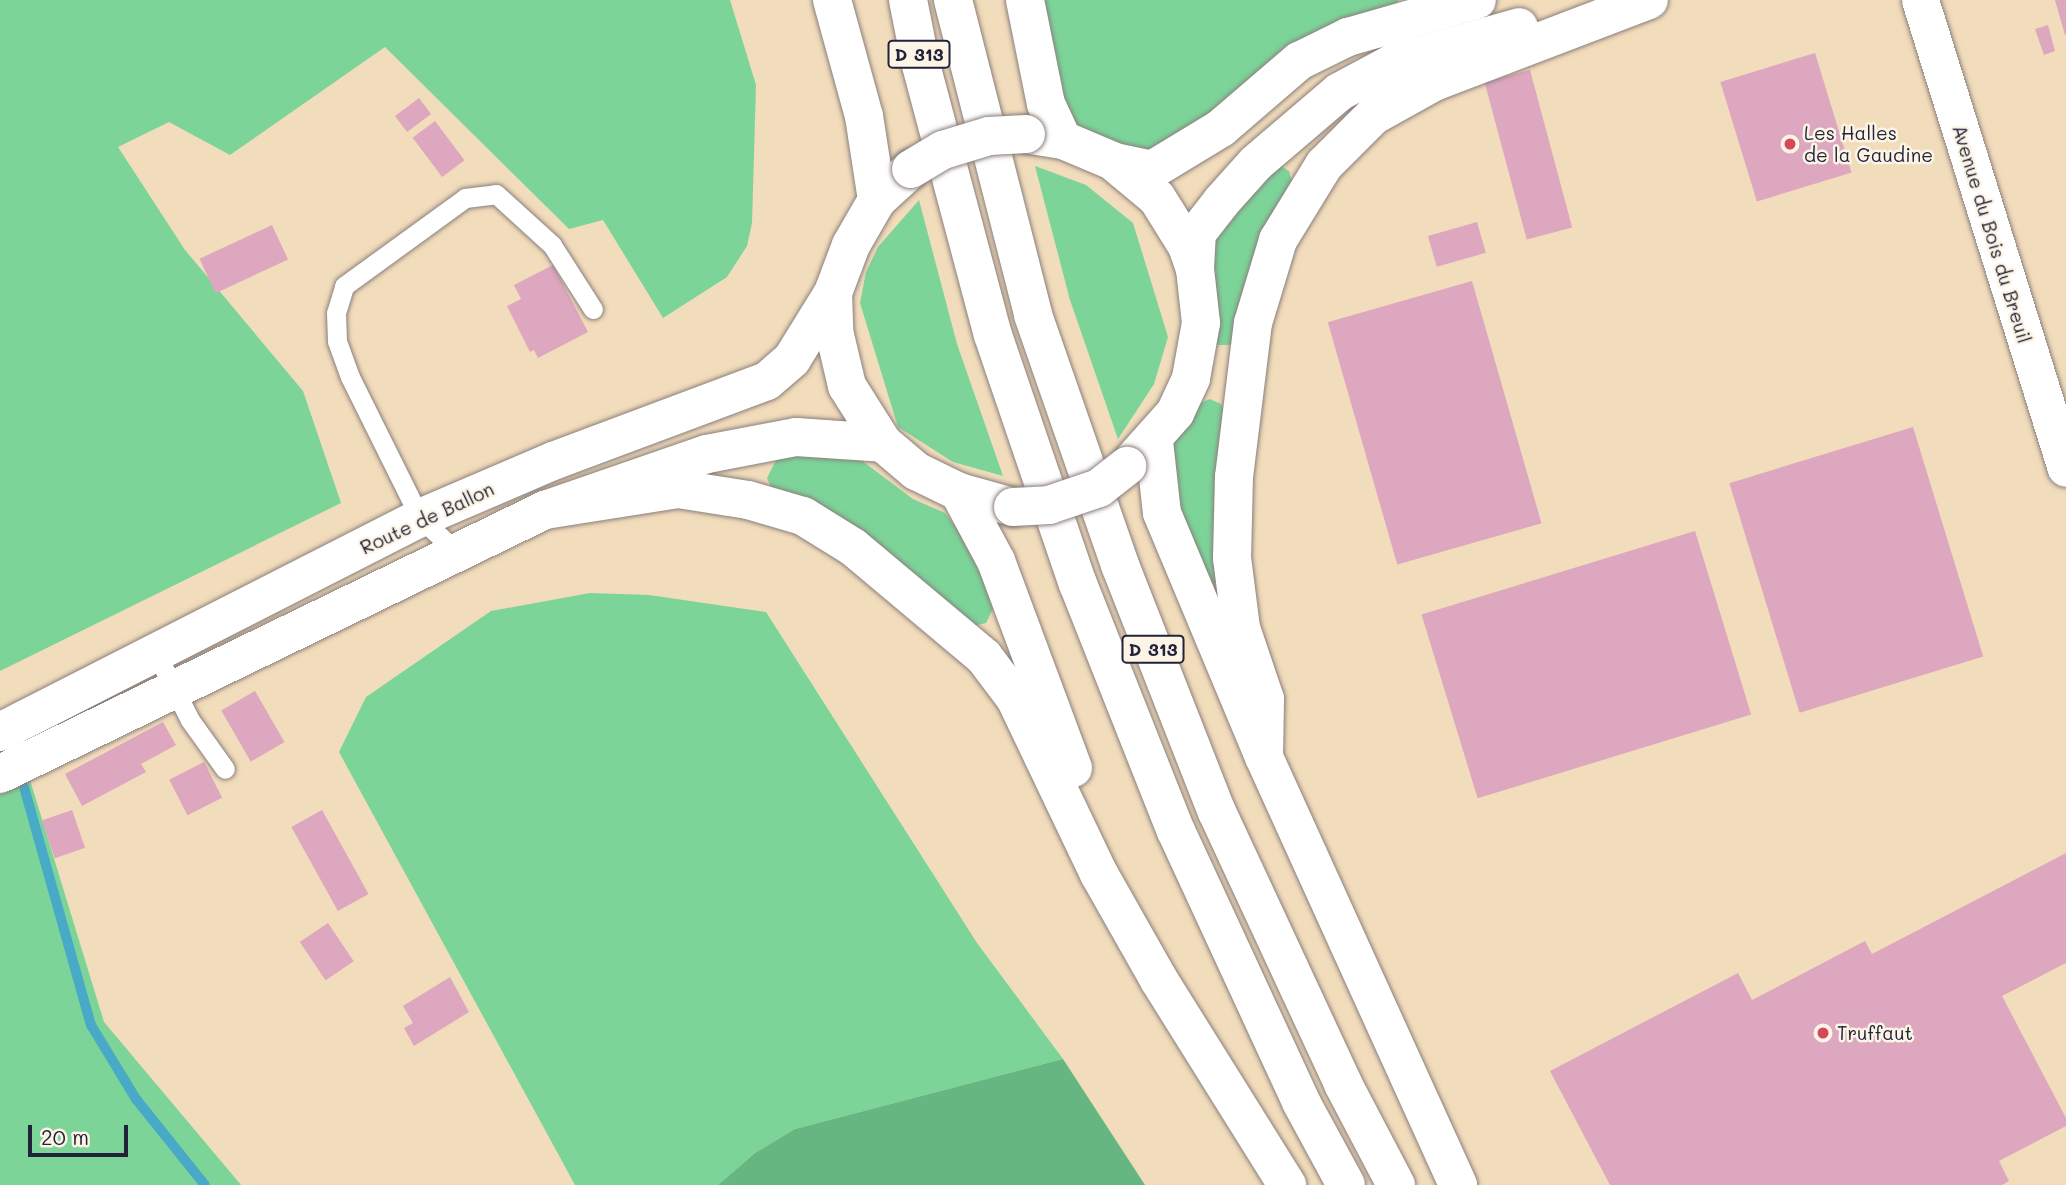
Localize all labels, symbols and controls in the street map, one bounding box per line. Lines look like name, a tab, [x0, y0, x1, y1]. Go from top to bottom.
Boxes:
road number: D 313	[888, 40, 950, 68]
place label: Les Halles de la Gaudine	[1804, 122, 1933, 166]
street label: Avenue du Bois du Breuil	[1948, 122, 2036, 346]
marker: Les Halles de la Gaudine	[1782, 136, 1798, 152]
street label: Route de Ballon	[357, 477, 497, 559]
road number: D 313	[1122, 634, 1184, 664]
place label: Truffaut	[1837, 1022, 1913, 1044]
marker: Truffaut	[1815, 1025, 1831, 1041]
scale bar	[32, 1112, 131, 1156]
text: 20 m	[41, 1123, 89, 1150]

